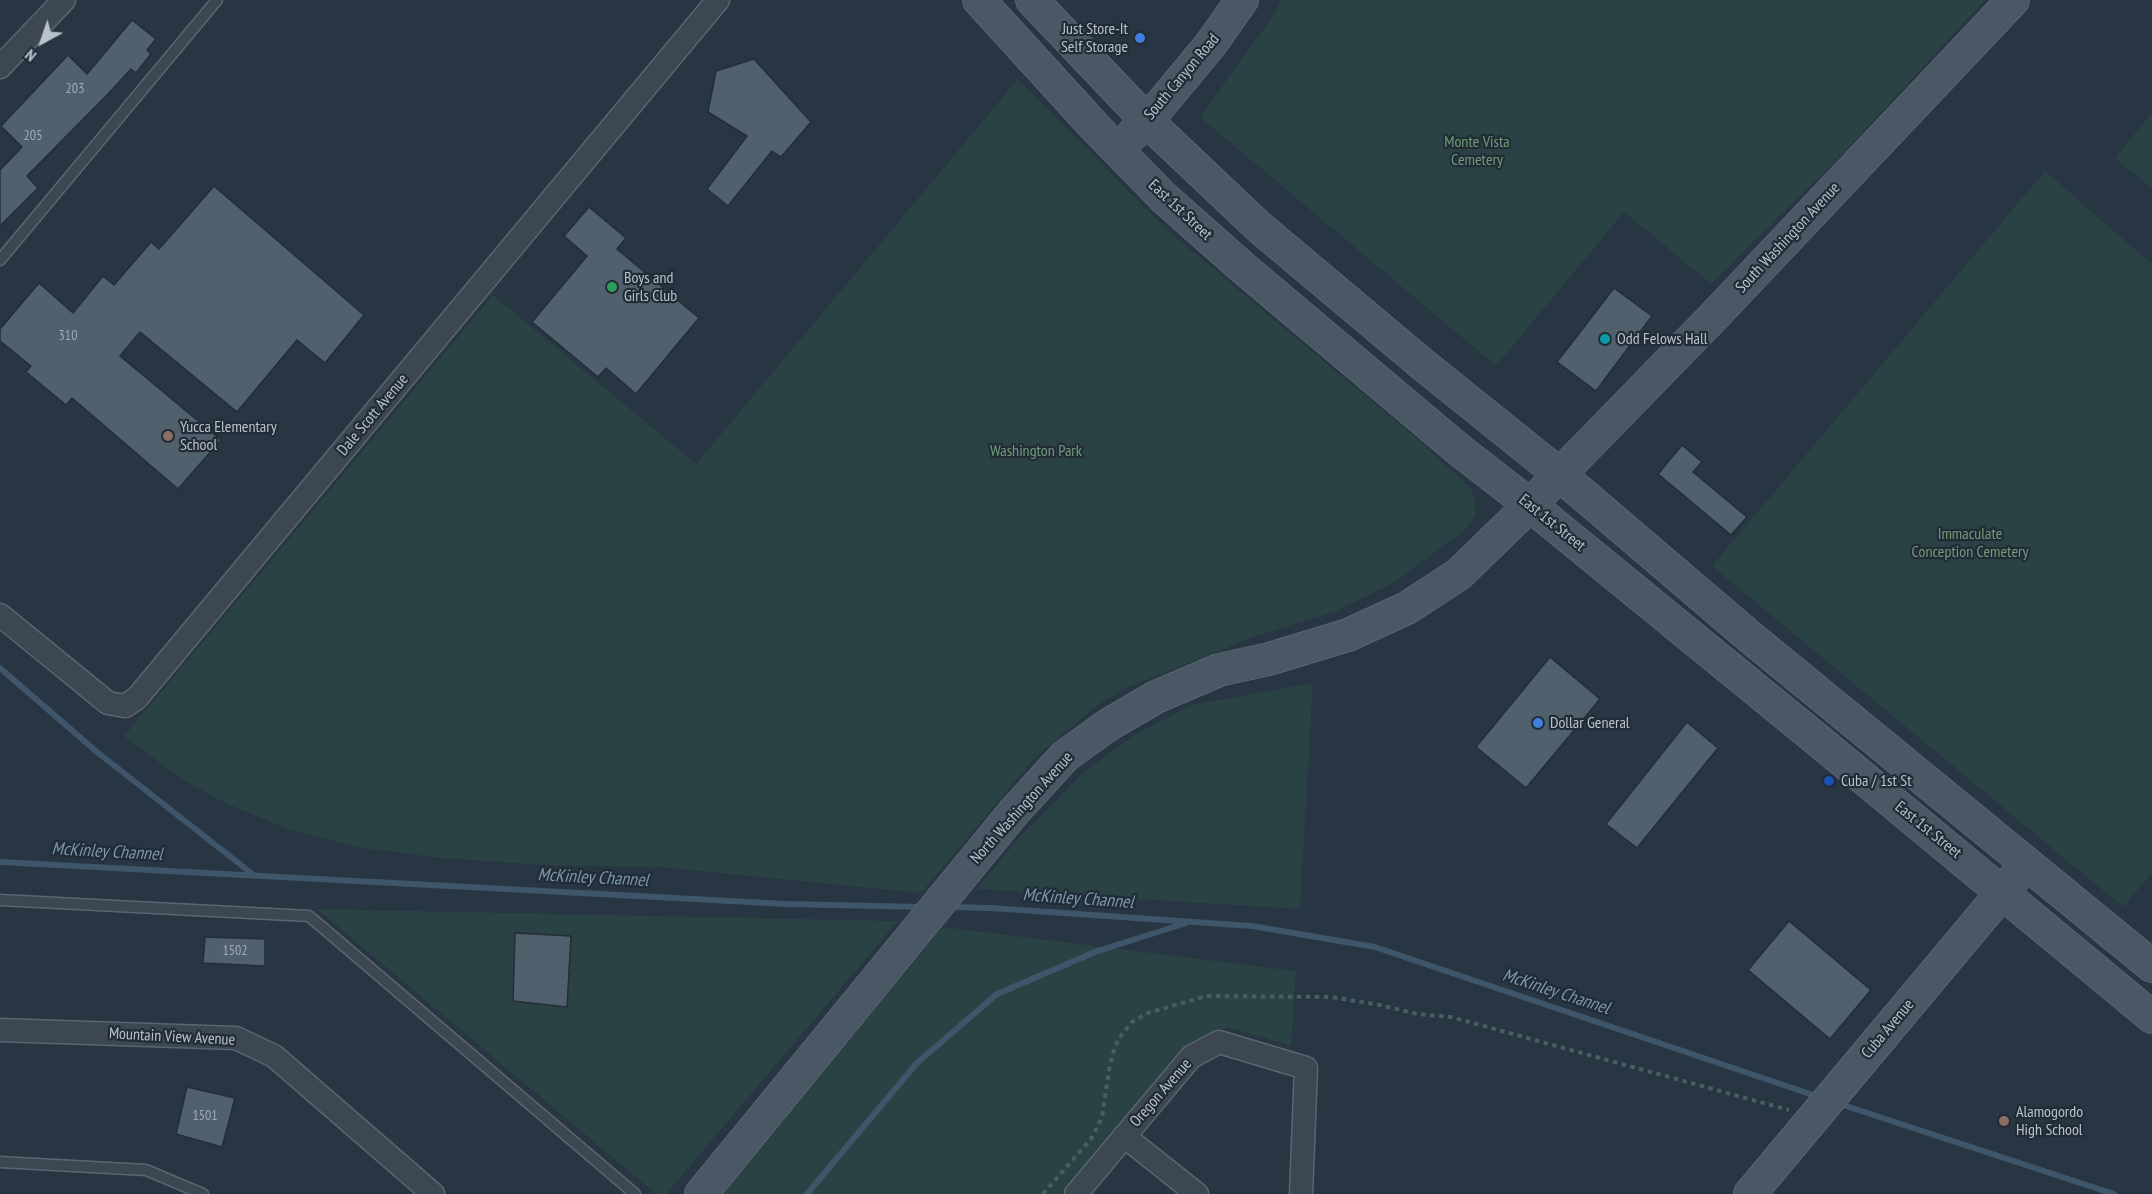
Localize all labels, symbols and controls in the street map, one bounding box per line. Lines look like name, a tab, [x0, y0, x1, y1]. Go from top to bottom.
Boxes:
north arrow	[12, 12, 72, 72]
place label: Just Store-It Self Storage	[1061, 19, 1128, 57]
street label: South Canyon Road	[1140, 30, 1224, 124]
marker: Just Store-It Self Storage	[1133, 31, 1147, 45]
text: N	[21, 45, 40, 66]
house number: 203	[66, 81, 84, 97]
house number: 205	[24, 128, 42, 144]
park label: Monte Vista Cemetery	[1444, 132, 1510, 170]
street label: East 1st Street	[1144, 176, 1216, 244]
street label: South Washington Avenue	[1732, 179, 1844, 297]
place label: Boys and Girls Club	[624, 268, 677, 306]
marker: Boys and Girls Club	[605, 280, 619, 294]
house number: 310	[59, 328, 77, 344]
place label: Odd Felows Hall	[1617, 329, 1707, 349]
marker: Odd Felows Hall	[1598, 332, 1612, 346]
street label: Dale Scott Avenue	[333, 370, 413, 460]
place label: Yucca Elementary School	[180, 417, 277, 455]
marker: Yucca Elementary School	[161, 429, 175, 443]
park label: Washington Park	[990, 441, 1082, 461]
street label: East 1st Street	[1515, 490, 1589, 556]
park label: Immaculate Conception Cemetery	[1912, 524, 2028, 562]
place label: Dollar General	[1550, 713, 1630, 733]
marker: Dollar General	[1531, 716, 1545, 730]
street label: North Washington Avenue	[967, 748, 1077, 868]
place label: Cuba / 1st St	[1841, 771, 1912, 791]
marker: Cuba / 1st St	[1822, 774, 1836, 788]
street label: East 1st Street	[1891, 797, 1965, 863]
water label: McKinley Channel	[51, 838, 163, 866]
water label: McKinley Channel	[537, 864, 649, 892]
water label: McKinley Channel	[1022, 884, 1134, 914]
house number: 1502	[222, 943, 248, 959]
water label: McKinley Channel	[1500, 965, 1612, 1019]
street label: Cuba Avenue	[1858, 996, 1918, 1062]
street label: Mountain View Avenue	[108, 1024, 236, 1050]
street label: Oregon Avenue	[1126, 1055, 1196, 1131]
place label: Alamogordo High School	[2016, 1102, 2083, 1140]
house number: 1501	[192, 1108, 218, 1124]
marker: Alamogordo High School	[1997, 1114, 2011, 1128]

